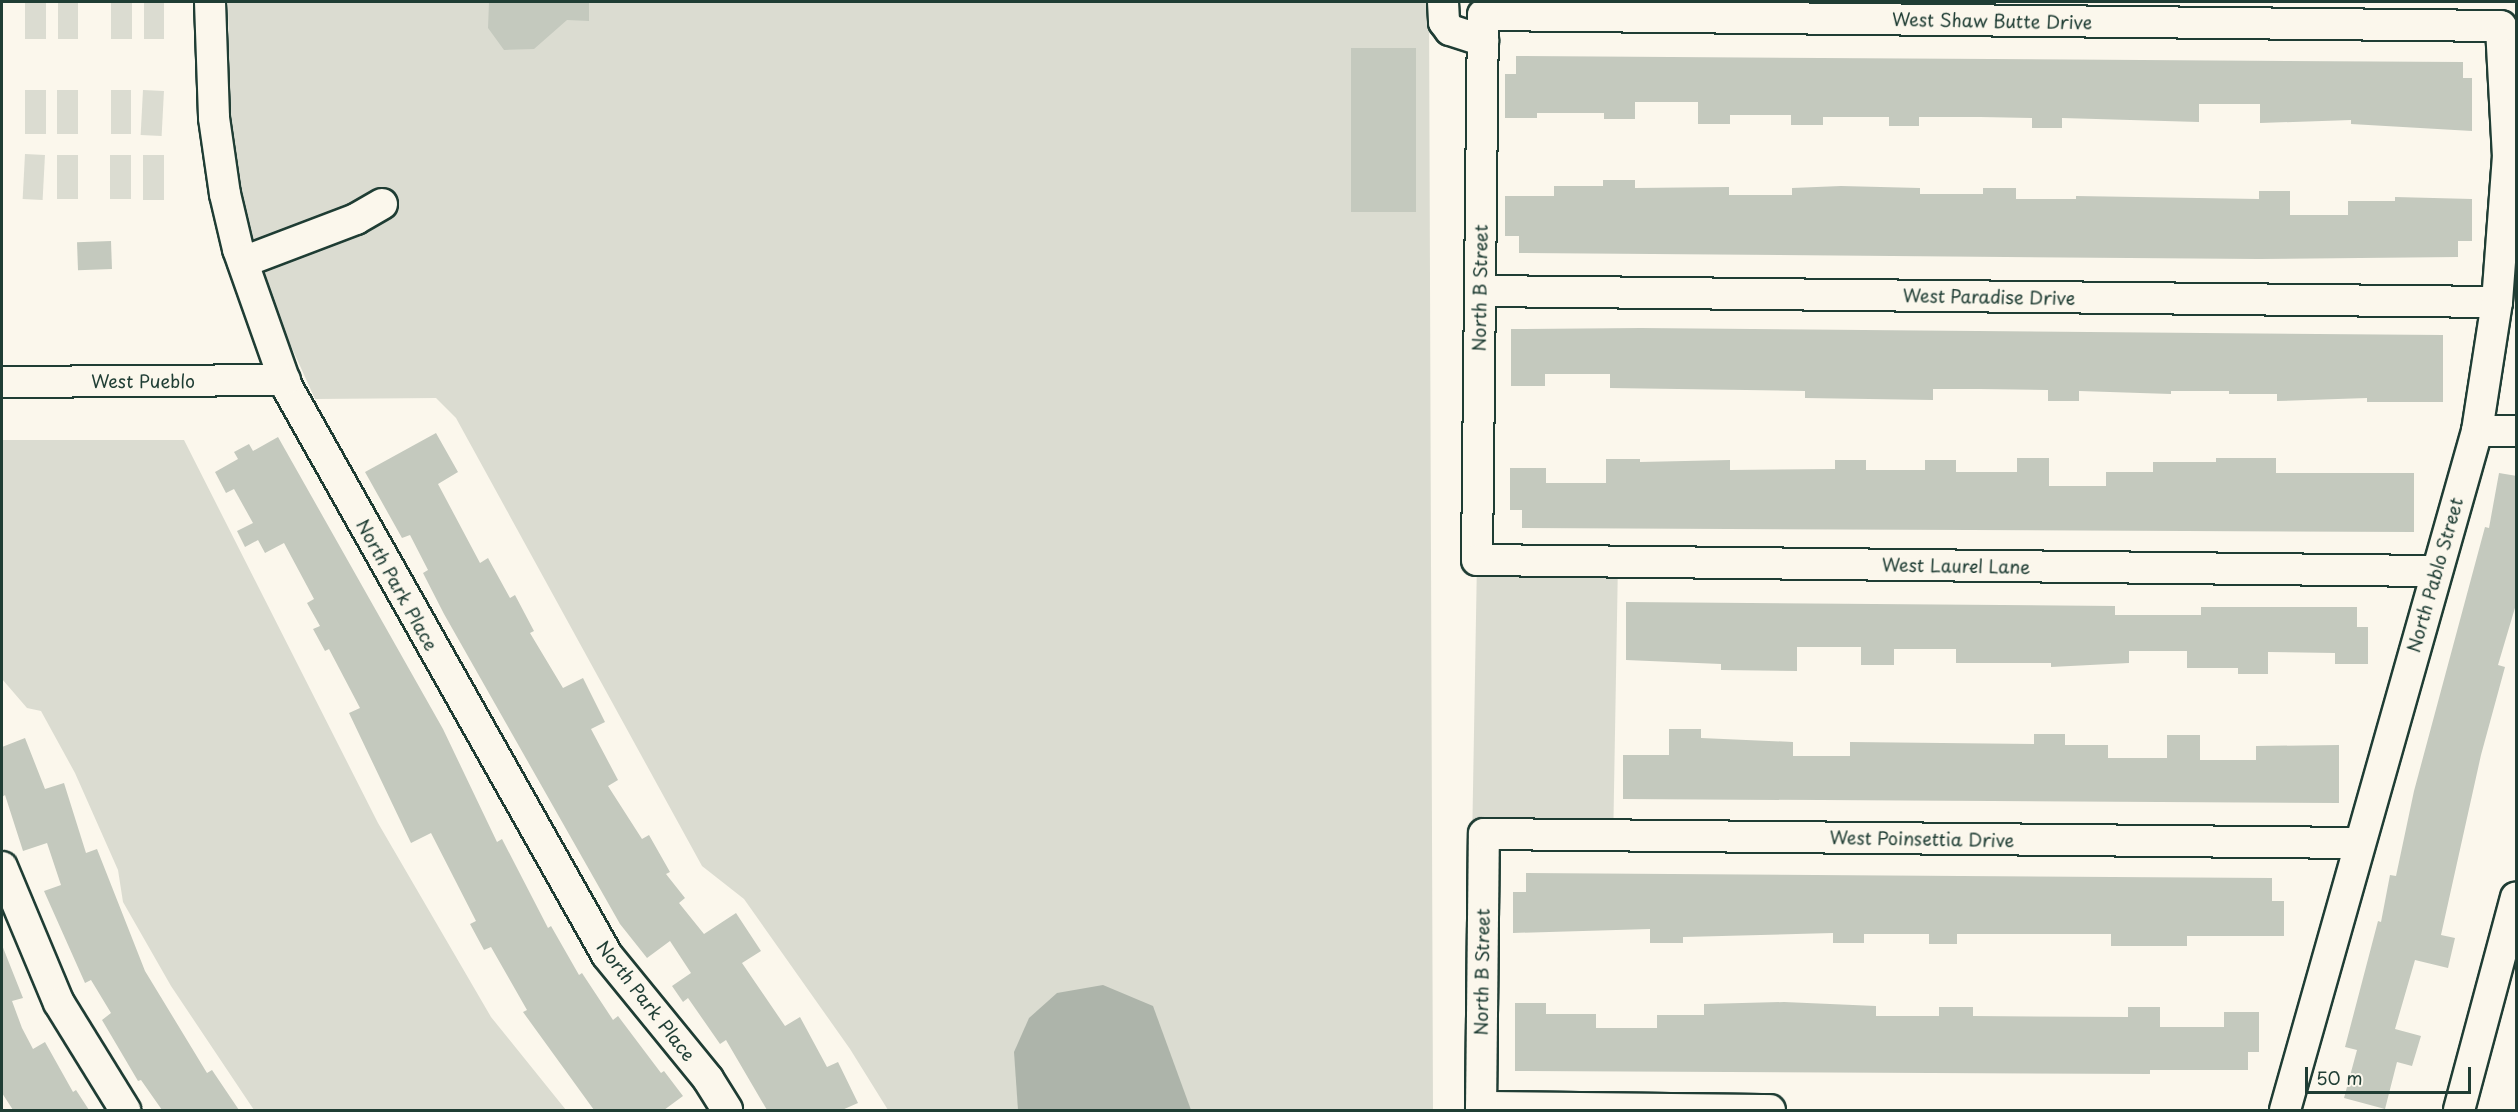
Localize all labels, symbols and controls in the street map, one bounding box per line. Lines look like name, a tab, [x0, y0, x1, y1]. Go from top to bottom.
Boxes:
street label: West Shaw Butte Drive	[1891, 8, 2093, 34]
street label: North B Street	[1468, 224, 1492, 352]
street label: West Paradise Drive	[1902, 285, 2076, 309]
street label: West Pueblo	[91, 370, 195, 392]
street label: North Pablo Street	[2402, 494, 2468, 656]
street label: North Park Place	[352, 515, 442, 655]
street label: West Laurel Lane	[1881, 554, 2031, 578]
street label: West Poinsettia Drive	[1829, 827, 2015, 851]
street label: North B Street	[1470, 908, 1494, 1036]
street label: North Park Place	[592, 936, 700, 1066]
scale bar	[2308, 1055, 2474, 1093]
text: 50 m	[2316, 1064, 2363, 1091]

